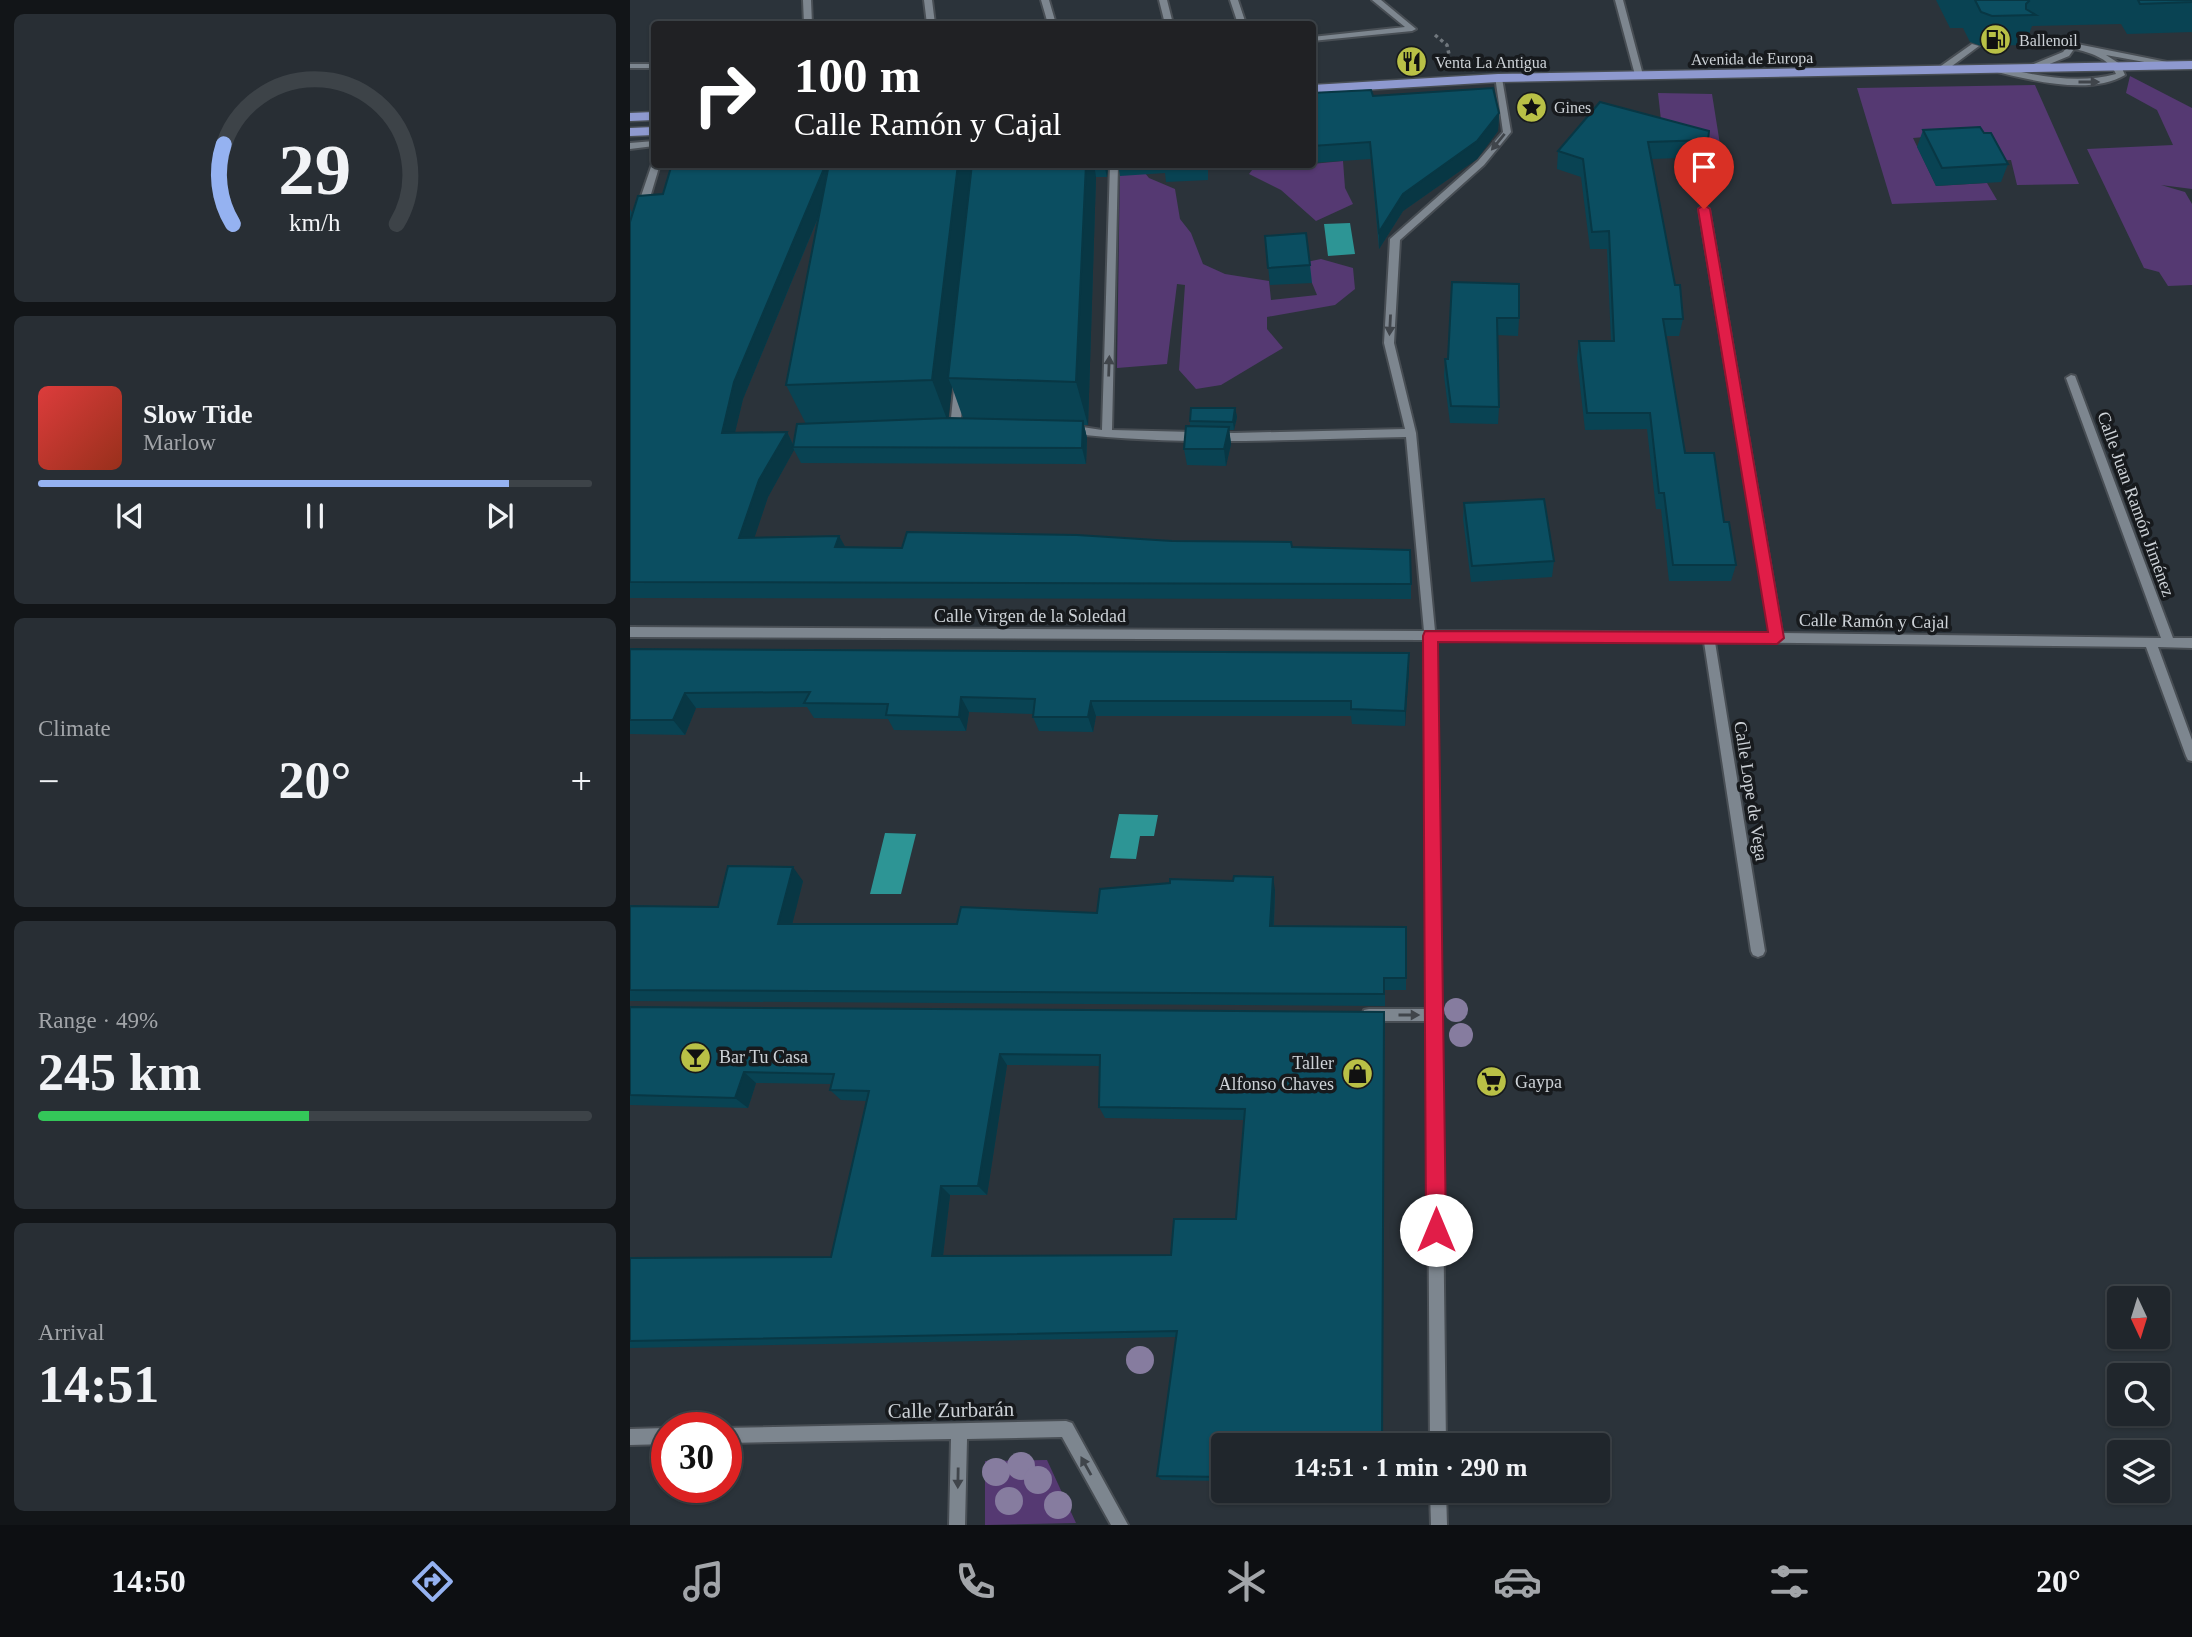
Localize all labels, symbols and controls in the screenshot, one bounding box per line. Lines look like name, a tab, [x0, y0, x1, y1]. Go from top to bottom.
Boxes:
fuel station icon: Ballenoil	[1979, 23, 2013, 57]
place label: Ballenoil	[2019, 32, 2078, 49]
restaurant icon: Venta La Antigua	[1395, 45, 1429, 79]
text: 100 m	[794, 48, 921, 103]
icon: right	[679, 49, 770, 140]
street label: Avenida de Europa	[1691, 49, 1813, 69]
place label: Venta La Antigua	[1435, 54, 1547, 72]
one-way arrow	[2078, 76, 2100, 88]
place icon: Gines	[1514, 90, 1548, 124]
place label: Gines	[1554, 99, 1591, 116]
text: Calle Ramón y Cajal	[794, 106, 1062, 142]
text: 29	[279, 129, 351, 210]
one-way arrow	[1491, 134, 1506, 151]
pin	[1674, 137, 1734, 209]
icon: arrive	[1685, 148, 1723, 186]
text: km/h	[289, 209, 341, 236]
one-way arrow	[1385, 315, 1396, 337]
one-way arrow	[1103, 354, 1114, 376]
text: Slow Tide	[143, 400, 253, 429]
street label: Calle Juan Ramón Jiménez	[2093, 409, 2179, 599]
text: Marlow	[143, 430, 216, 455]
icon: previous	[111, 497, 149, 535]
icon: pause	[296, 497, 334, 535]
icon: next	[481, 497, 519, 535]
street label: Calle Virgen de la Soledad	[934, 606, 1126, 626]
street label: Calle Ramón y Cajal	[1799, 610, 1949, 632]
text: Climate	[38, 716, 111, 741]
street label: Calle Lope de Vega	[1730, 720, 1772, 862]
text: 20°	[279, 752, 351, 809]
text: −	[38, 760, 59, 802]
text: +	[571, 760, 592, 802]
text: Range · 49%	[38, 1008, 158, 1033]
one-way arrow	[1398, 1009, 1420, 1021]
bar icon: Bar Tu Casa	[679, 1040, 713, 1074]
text: 245 km	[38, 1044, 201, 1101]
place label: Bar Tu Casa	[719, 1047, 808, 1067]
place label: Taller Alfonso Chaves	[1219, 1053, 1334, 1094]
shop icon: Taller Alfonso Chaves	[1340, 1056, 1374, 1090]
supermarket icon: Gaypa	[1475, 1065, 1509, 1099]
place label: Gaypa	[1515, 1072, 1562, 1092]
position arrow	[1399, 1193, 1473, 1267]
north arrow	[2107, 1286, 2170, 1349]
map controls	[2107, 1286, 2170, 1503]
text: Arrival	[38, 1320, 104, 1345]
text: 14:51	[38, 1356, 159, 1413]
button: search	[2107, 1363, 2170, 1426]
street label: Calle Zurbarán	[888, 1397, 1015, 1423]
speed limit sign: 30	[651, 1412, 742, 1503]
button: layers	[2107, 1440, 2170, 1503]
text: 14:51 · 1 min · 290 m	[1294, 1453, 1528, 1482]
one-way arrow	[1080, 1456, 1092, 1475]
one-way arrow	[952, 1467, 964, 1489]
icon: directions	[408, 1557, 457, 1606]
icon: music	[679, 1557, 728, 1606]
icon: phone	[951, 1557, 1000, 1606]
icon: climate	[1222, 1557, 1271, 1606]
icon: car	[1493, 1557, 1542, 1606]
icon: filters	[1765, 1557, 1814, 1606]
text: 14:50	[111, 1563, 186, 1599]
text: 20°	[2036, 1563, 2081, 1599]

